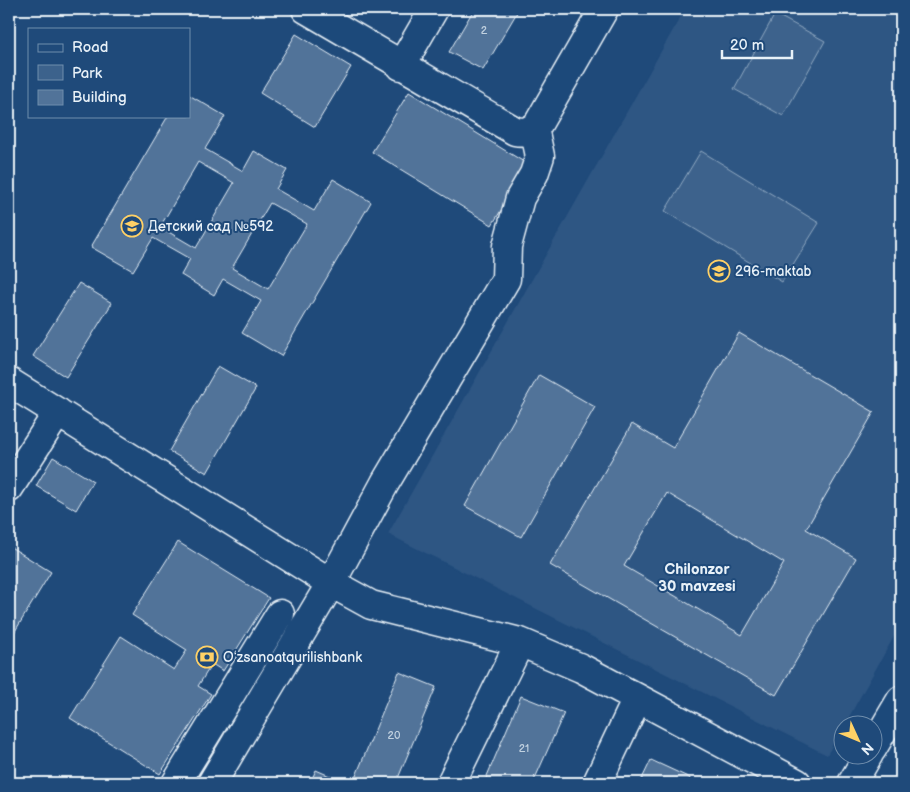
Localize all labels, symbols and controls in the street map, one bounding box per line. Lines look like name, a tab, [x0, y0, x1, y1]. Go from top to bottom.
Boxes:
house number: 2	[481, 24, 488, 37]
legend	[28, 28, 190, 118]
scale bar	[722, 28, 792, 60]
text: 20 m	[730, 36, 764, 55]
text: Road	[72, 38, 108, 57]
text: Park	[72, 64, 103, 83]
text: Building	[72, 88, 127, 107]
school or university icon: Детcкий сад №592	[120, 214, 144, 238]
place label: Детcкий сад №592	[148, 218, 274, 235]
school or university icon: 296-maktab	[707, 259, 731, 283]
place label: 296-maktab	[735, 263, 812, 280]
district label: Chilonzor 30 mavzesi	[658, 560, 736, 596]
bank icon: Oʻzsanoatqurilishbank	[195, 645, 219, 669]
place label: Oʻzsanoatqurilishbank	[223, 649, 362, 666]
north arrow	[832, 714, 882, 764]
house number: 20	[388, 729, 401, 742]
text: N	[857, 739, 877, 758]
house number: 21	[519, 742, 529, 755]

